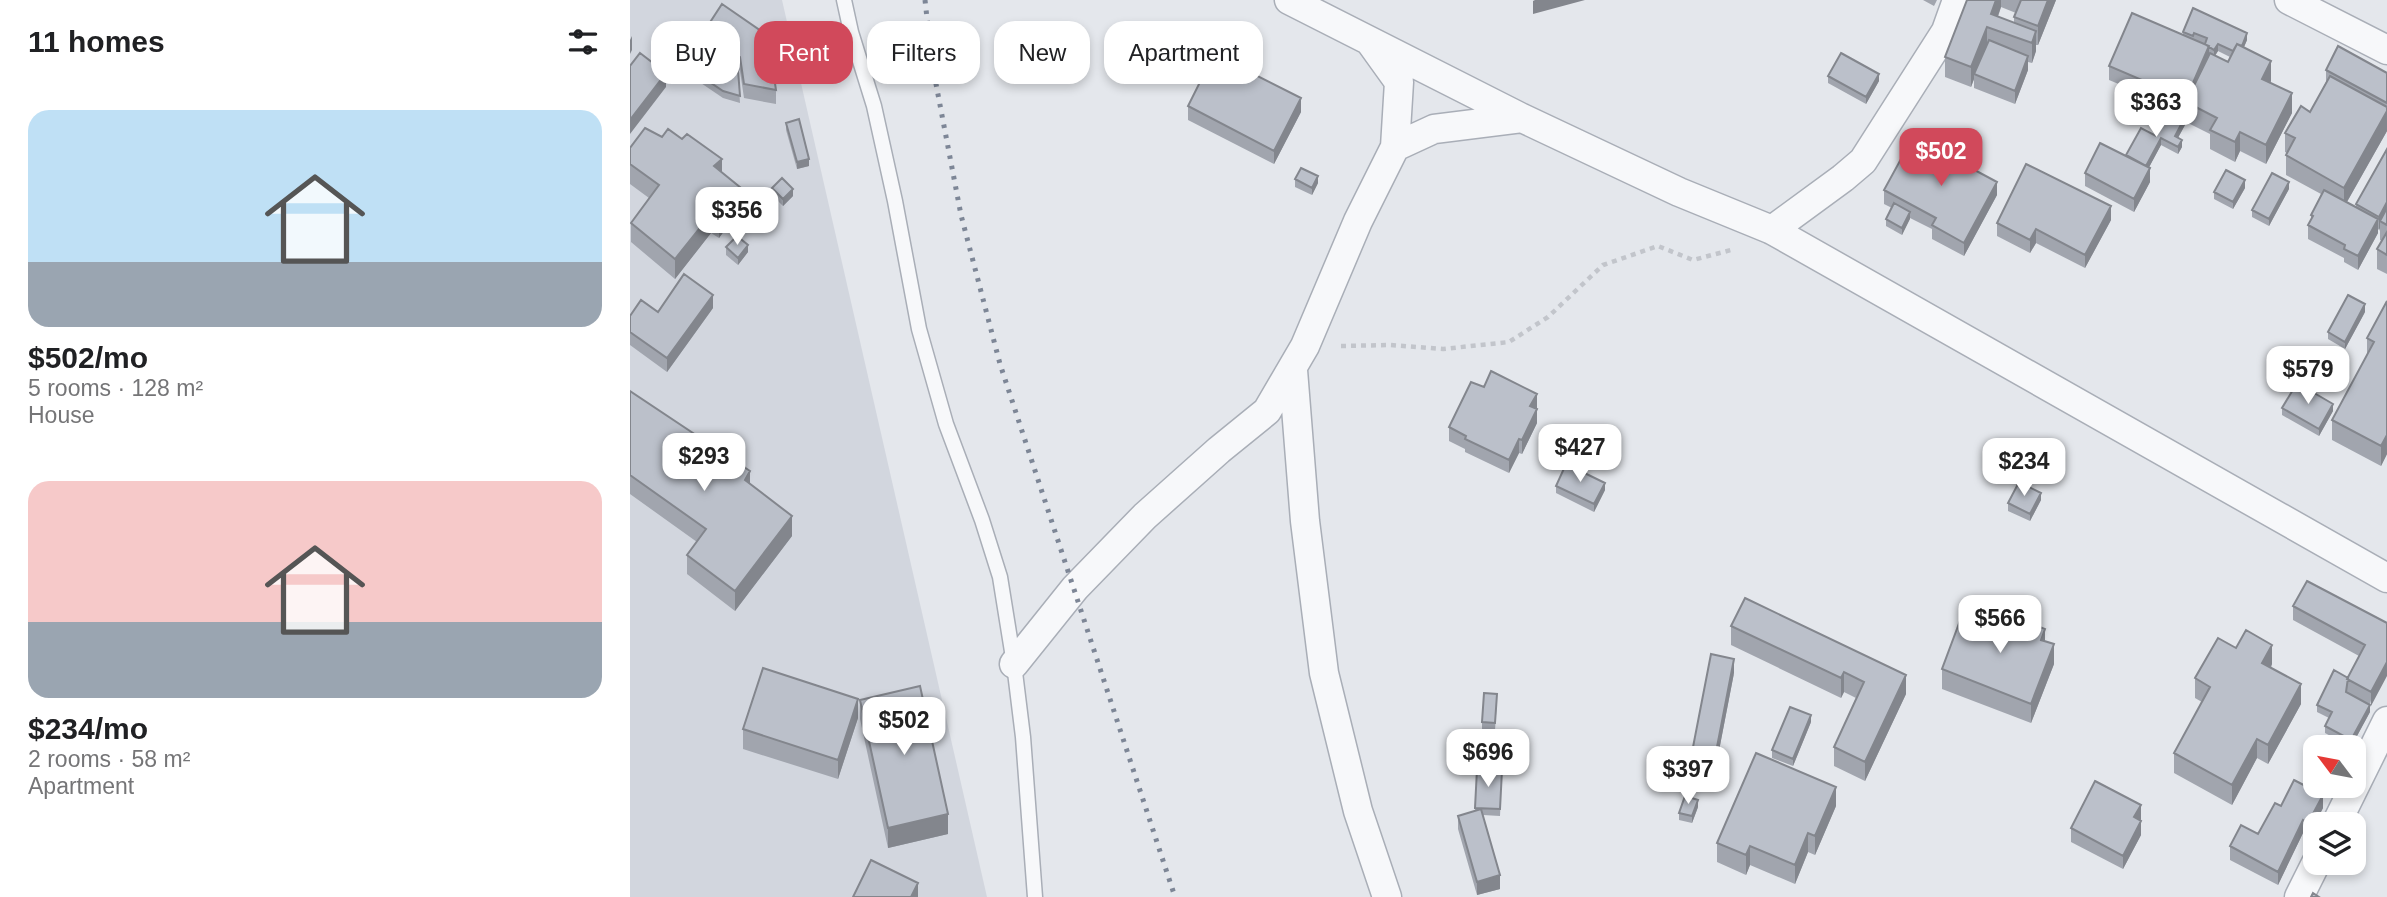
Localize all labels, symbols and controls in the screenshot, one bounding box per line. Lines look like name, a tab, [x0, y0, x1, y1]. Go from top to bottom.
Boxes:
chip: Buy	[651, 21, 740, 84]
chip: Rent	[754, 21, 853, 84]
chip: Filters	[867, 21, 980, 84]
chip: New	[994, 21, 1090, 84]
chip: Apartment	[1104, 21, 1263, 84]
icon: filters	[564, 23, 602, 61]
text: 11 homes	[28, 25, 165, 58]
pin: $363	[2115, 80, 2197, 139]
text: $363	[2130, 89, 2182, 115]
pin: $502	[1900, 128, 1982, 188]
text: $502	[1915, 138, 1967, 164]
icon: home	[252, 156, 378, 282]
pin: $356	[696, 188, 778, 247]
text: $356	[711, 197, 763, 223]
text: $502/mo	[28, 341, 148, 374]
pin: $579	[2267, 346, 2349, 406]
text: $579	[2282, 356, 2334, 382]
text: 5 rooms · 128 m²	[28, 375, 203, 401]
text: House	[28, 402, 94, 428]
pin: $427	[1539, 424, 1621, 484]
pin: $293	[663, 434, 745, 493]
text: $427	[1554, 434, 1606, 460]
pin: $234	[1983, 438, 2065, 498]
text: $293	[678, 443, 730, 469]
text: $234	[1998, 448, 2050, 474]
icon: home	[252, 527, 378, 653]
pin: $566	[1959, 596, 2041, 655]
text: $566	[1974, 605, 2026, 631]
pin: $502	[863, 698, 945, 757]
text: $502	[878, 707, 930, 733]
text: $234/mo	[28, 712, 148, 745]
pin: $696	[1447, 730, 1529, 789]
north arrow	[2303, 735, 2366, 798]
map controls	[2303, 735, 2366, 875]
text: $696	[1462, 739, 1514, 765]
text: 2 rooms · 58 m²	[28, 746, 190, 772]
pin: $397	[1647, 746, 1729, 806]
text: $397	[1662, 756, 1714, 782]
text: Apartment	[28, 773, 134, 799]
button: layers	[2303, 812, 2366, 875]

